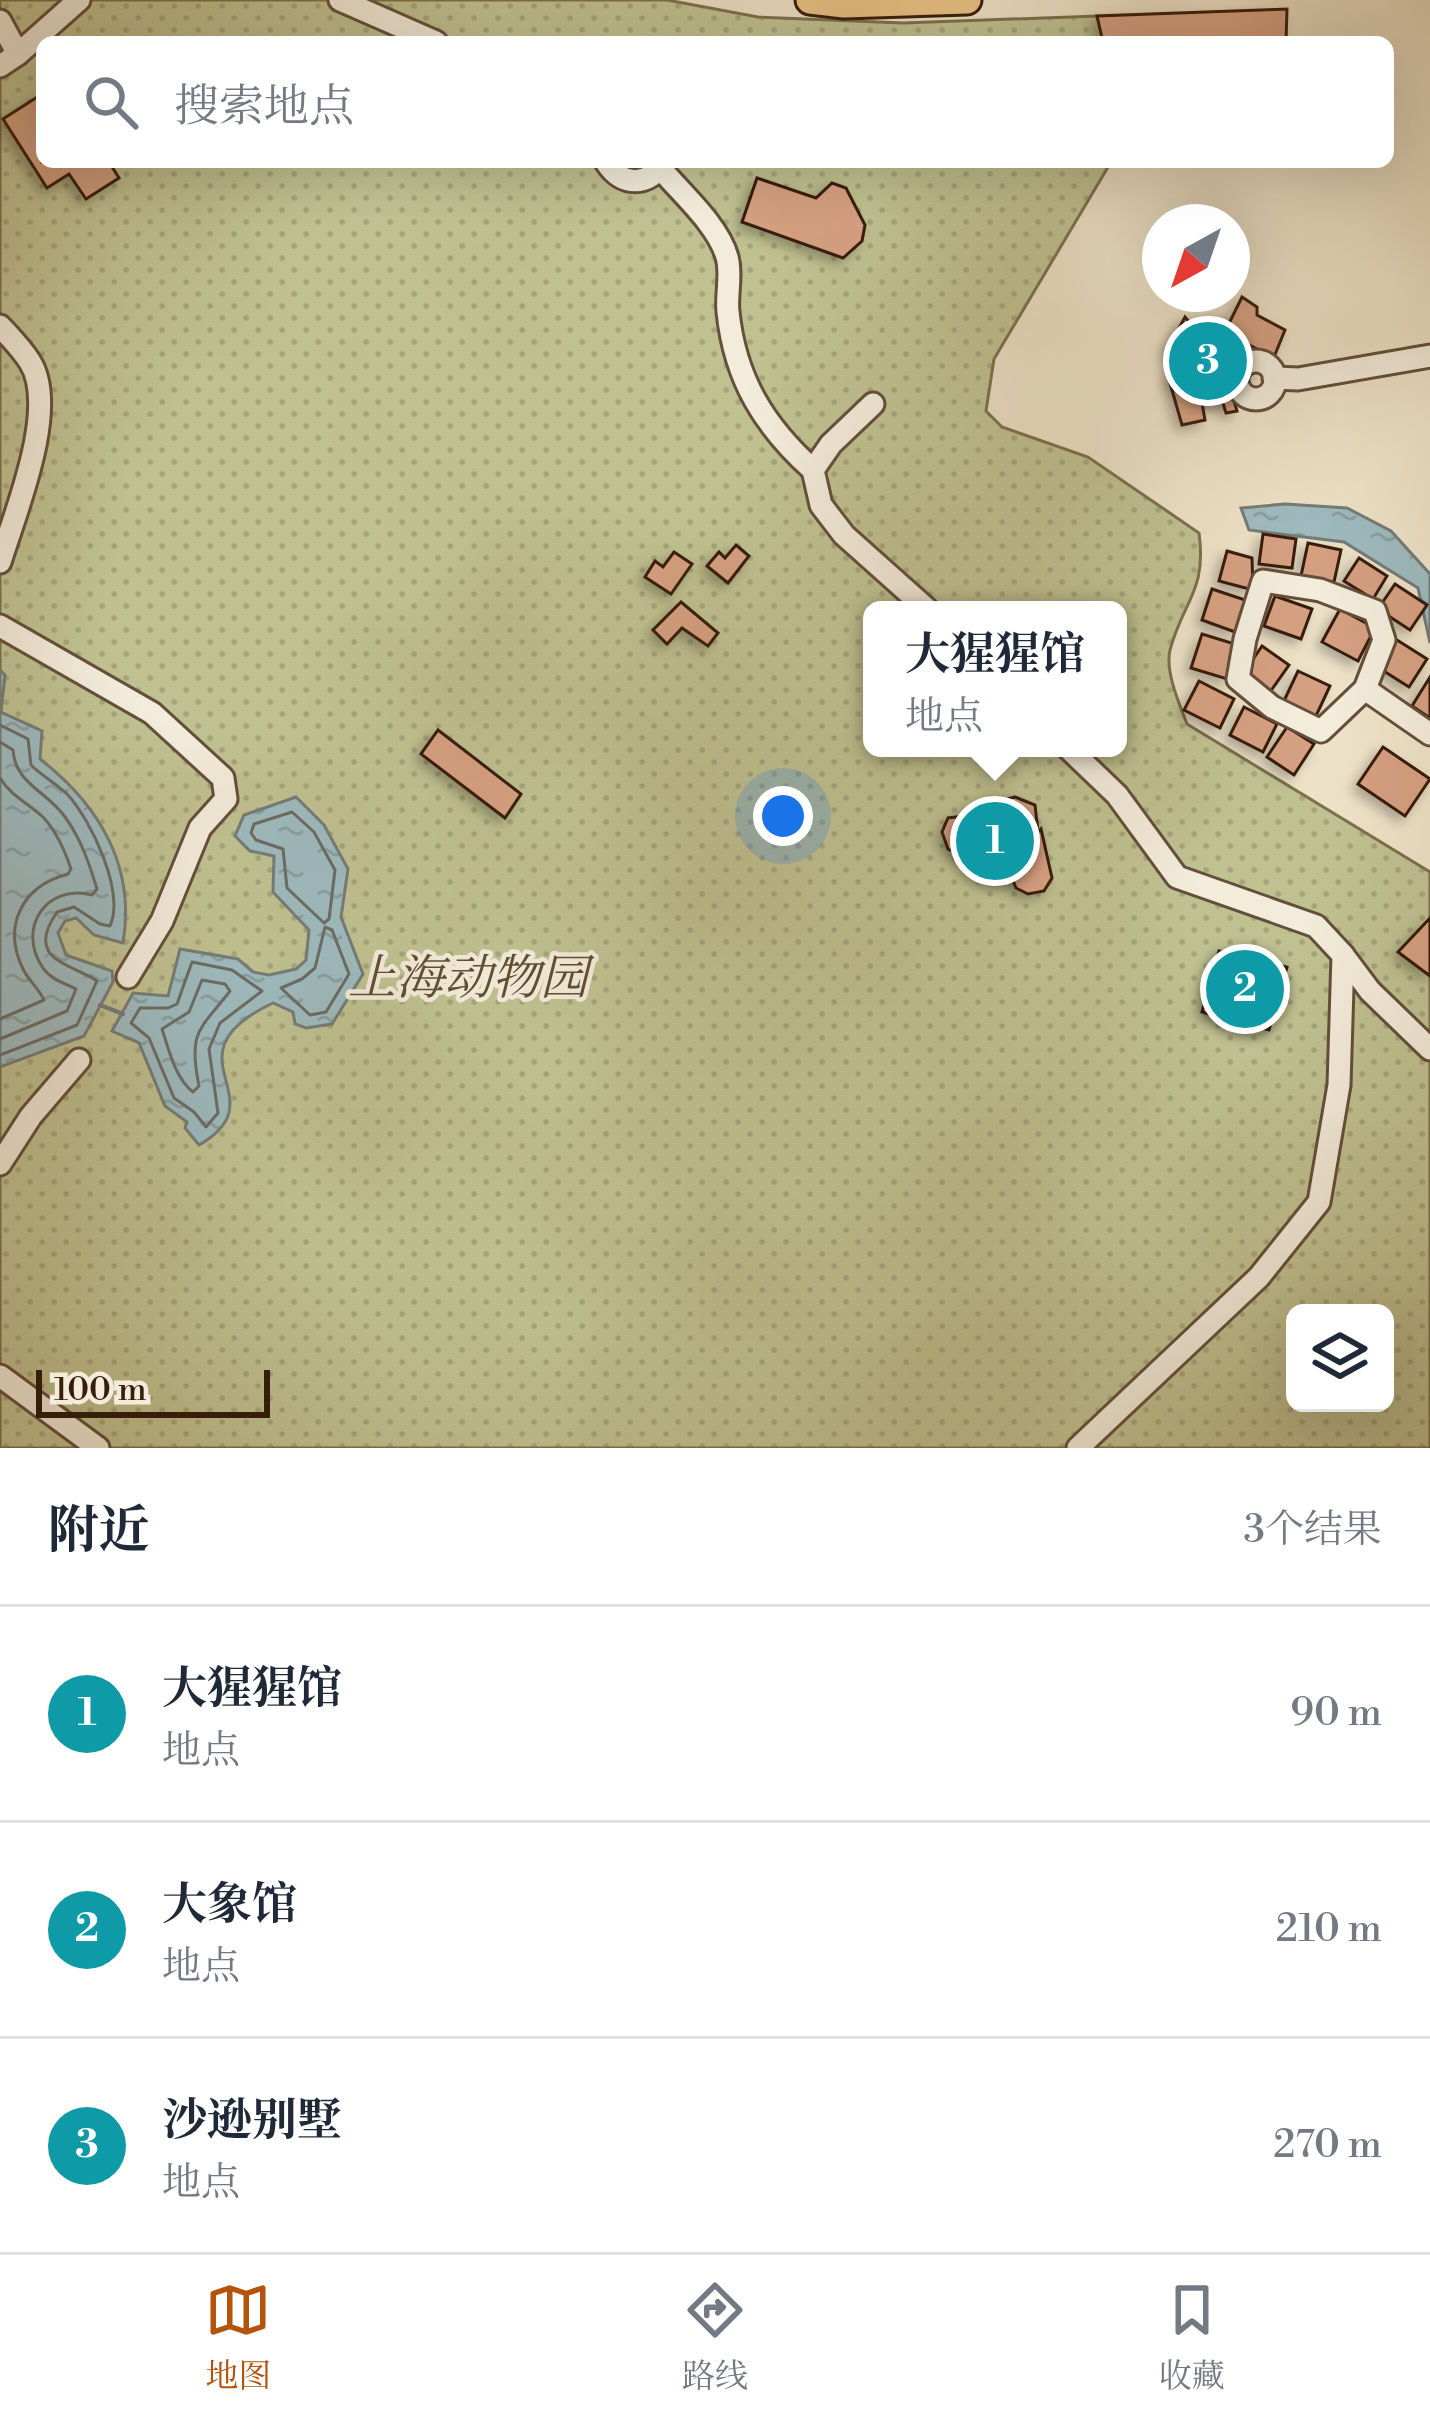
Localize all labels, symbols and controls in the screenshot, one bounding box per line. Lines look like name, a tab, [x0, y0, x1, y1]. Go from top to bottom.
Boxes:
search box	[36, 36, 1394, 168]
icon: search	[78, 69, 144, 135]
text: 搜索地点	[174, 79, 354, 136]
north arrow	[1142, 204, 1250, 312]
pin: 3	[1169, 316, 1247, 406]
popup	[863, 601, 1127, 757]
text: 大猩猩馆	[905, 627, 1085, 684]
text: 地点	[905, 693, 983, 742]
your location	[753, 786, 813, 846]
pin: 1	[956, 796, 1034, 886]
pin: 2	[1206, 944, 1284, 1034]
park label: 上海动物园	[348, 950, 595, 1010]
map controls	[1286, 1304, 1394, 1412]
button: layers	[1286, 1304, 1394, 1412]
scale bar	[36, 1364, 270, 1417]
text: 100 m	[54, 1370, 147, 1411]
text: 附近	[48, 1500, 150, 1564]
text: 3个结果	[1243, 1506, 1382, 1555]
text: 大猩猩馆	[162, 1661, 342, 1718]
text: 1	[78, 1689, 96, 1738]
text: 90 m	[1290, 1689, 1382, 1738]
text: 地点	[162, 1727, 240, 1776]
text: 大象馆	[162, 1877, 297, 1934]
text: 2	[75, 1905, 99, 1954]
text: 210 m	[1276, 1905, 1382, 1954]
text: 地点	[162, 1943, 240, 1992]
text: 沙逊别墅	[162, 2093, 342, 2150]
text: 3	[75, 2121, 99, 2170]
text: 270 m	[1273, 2121, 1382, 2170]
text: 地点	[162, 2159, 240, 2208]
tab: 地图	[205, 2277, 271, 2398]
tab: 路线	[682, 2277, 748, 2398]
tab: 收藏	[1159, 2277, 1225, 2398]

